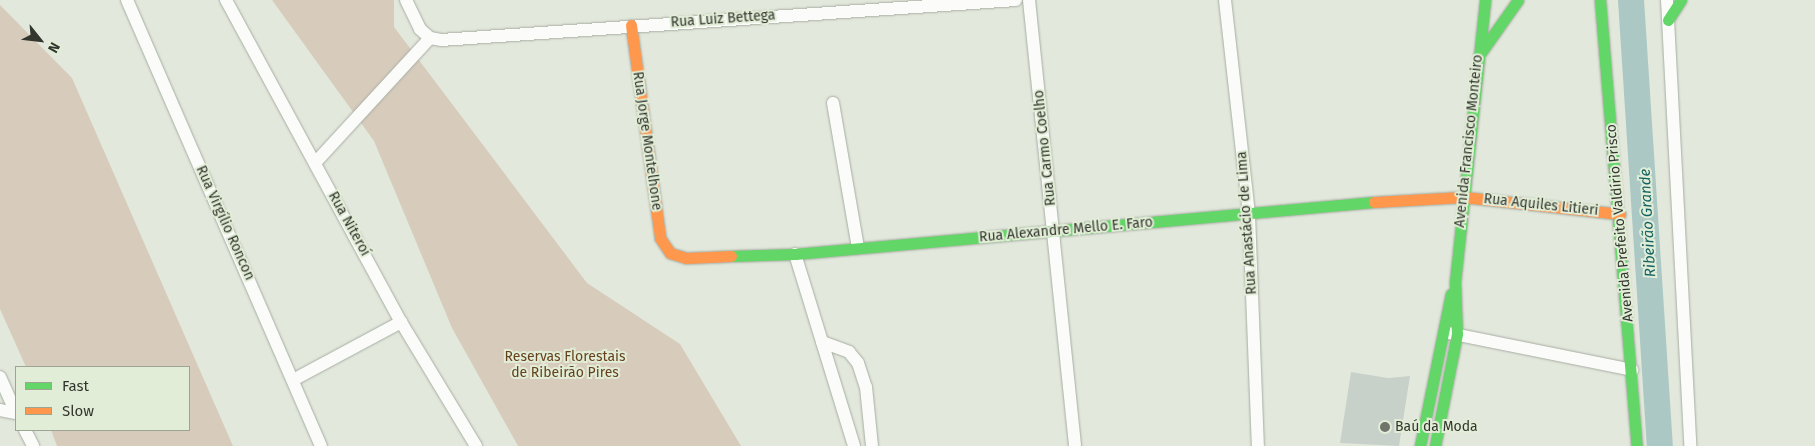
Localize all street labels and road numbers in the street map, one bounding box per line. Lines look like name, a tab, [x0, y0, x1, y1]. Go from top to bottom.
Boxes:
street label: Rua Luiz Bettega	[670, 7, 776, 31]
street label: Avenida Francisco Monteiro	[1452, 54, 1486, 228]
street label: Rua Jorge Montelhone	[629, 70, 665, 212]
street label: Rua Carmo Coelho	[1031, 89, 1059, 207]
street label: Avenida Prefeito Valdírio Prisco	[1603, 123, 1637, 323]
street label: Rua Anastácio de Lima	[1234, 151, 1260, 295]
street label: Rua Virgílio Roncon	[192, 163, 258, 283]
street label: Rua Niteroí	[324, 189, 374, 259]
street label: Rua Aquiles Litieri	[1483, 191, 1599, 219]
street label: Rua Alexandre Mello E. Faro	[978, 214, 1154, 246]

